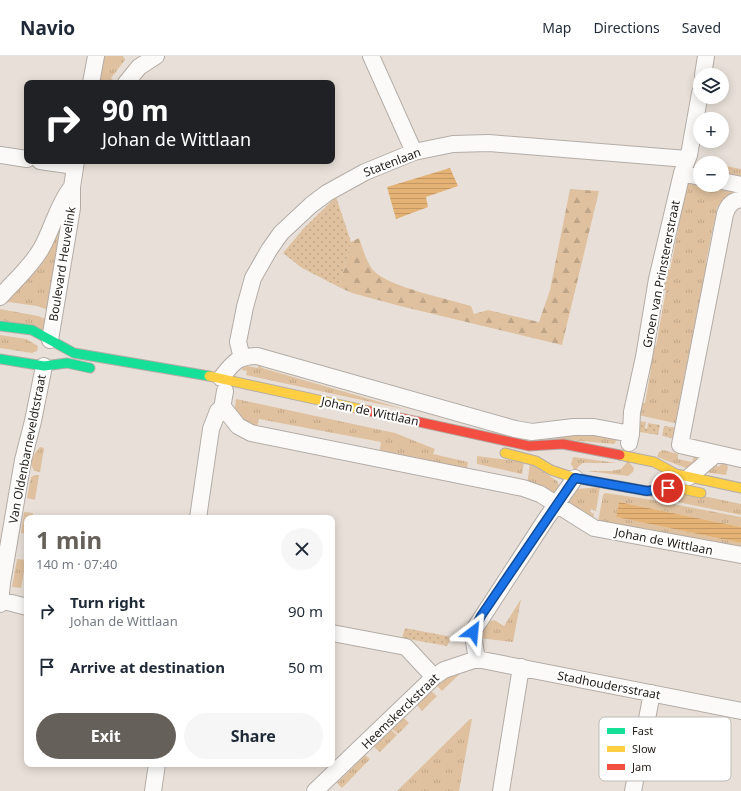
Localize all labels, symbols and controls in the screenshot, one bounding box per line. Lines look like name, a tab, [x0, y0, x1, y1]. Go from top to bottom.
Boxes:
text: Navio	[20, 15, 75, 41]
text: Map	[542, 18, 571, 37]
text: Directions	[593, 18, 660, 37]
text: Saved	[682, 18, 721, 37]
map controls	[693, 68, 729, 192]
button: layers	[693, 68, 729, 104]
text: 90 m	[102, 91, 169, 129]
icon: right	[36, 96, 88, 148]
button: +	[693, 112, 729, 148]
text: Johan de Wittlaan	[102, 127, 251, 151]
street label: Statenlaan	[361, 143, 423, 181]
button: −	[693, 156, 729, 192]
street label: Groen van Prinstererstraat	[638, 198, 684, 349]
street label: Boulevard Heuvelink	[45, 205, 80, 323]
street label: Van Oldenbarneveldtstraat	[4, 372, 50, 525]
street label: Johan de Wittlaan	[319, 392, 420, 430]
pin	[651, 471, 685, 505]
icon: arrive	[657, 477, 679, 499]
text: 1 min	[36, 523, 102, 556]
street label: Johan de Wittlaan	[613, 523, 714, 559]
button: close	[281, 528, 323, 570]
text: 140 m · 07:40	[36, 555, 117, 573]
text: Turn right	[70, 592, 145, 612]
icon: right	[36, 600, 58, 622]
text: 90 m	[288, 601, 323, 621]
position arrow	[452, 611, 494, 653]
text: Johan de Wittlaan	[70, 612, 178, 630]
icon: arrive	[36, 656, 58, 678]
text: Arrive at destination	[70, 657, 225, 677]
text: 50 m	[288, 657, 323, 677]
street label: Stadhoudersstraat	[556, 667, 663, 703]
street label: Heemskerckstraat	[357, 669, 443, 753]
button: Exit	[36, 713, 176, 759]
button: Share	[184, 713, 323, 759]
legend	[599, 717, 731, 781]
text: Fast	[632, 723, 653, 738]
text: Slow	[632, 741, 656, 756]
text: Jam	[631, 759, 651, 774]

